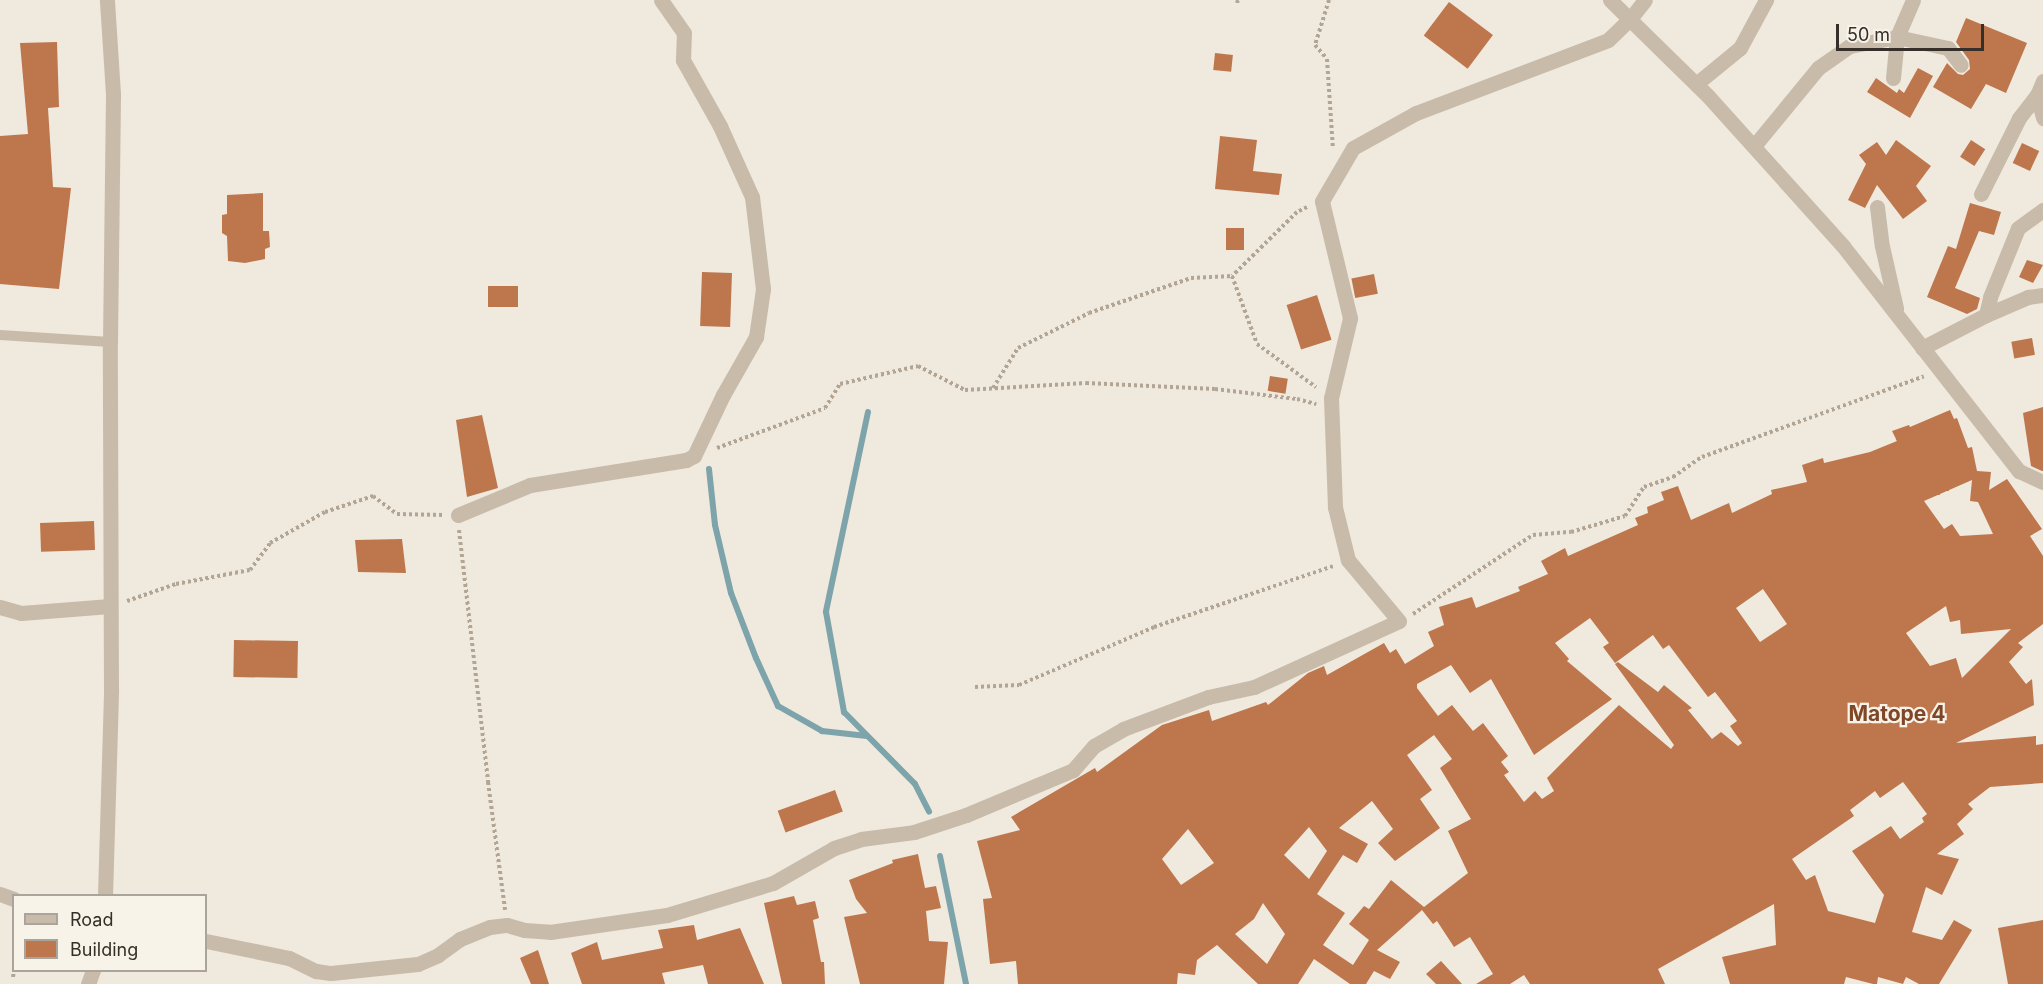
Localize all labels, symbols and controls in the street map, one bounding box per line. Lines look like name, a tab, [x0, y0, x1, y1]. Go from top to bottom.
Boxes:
scale bar	[1839, 12, 1988, 50]
text: 50 m	[1847, 24, 1890, 45]
district label: Matope 4	[1848, 701, 1946, 727]
legend	[12, 894, 207, 972]
text: Road	[70, 909, 113, 930]
text: Building	[70, 939, 138, 960]

